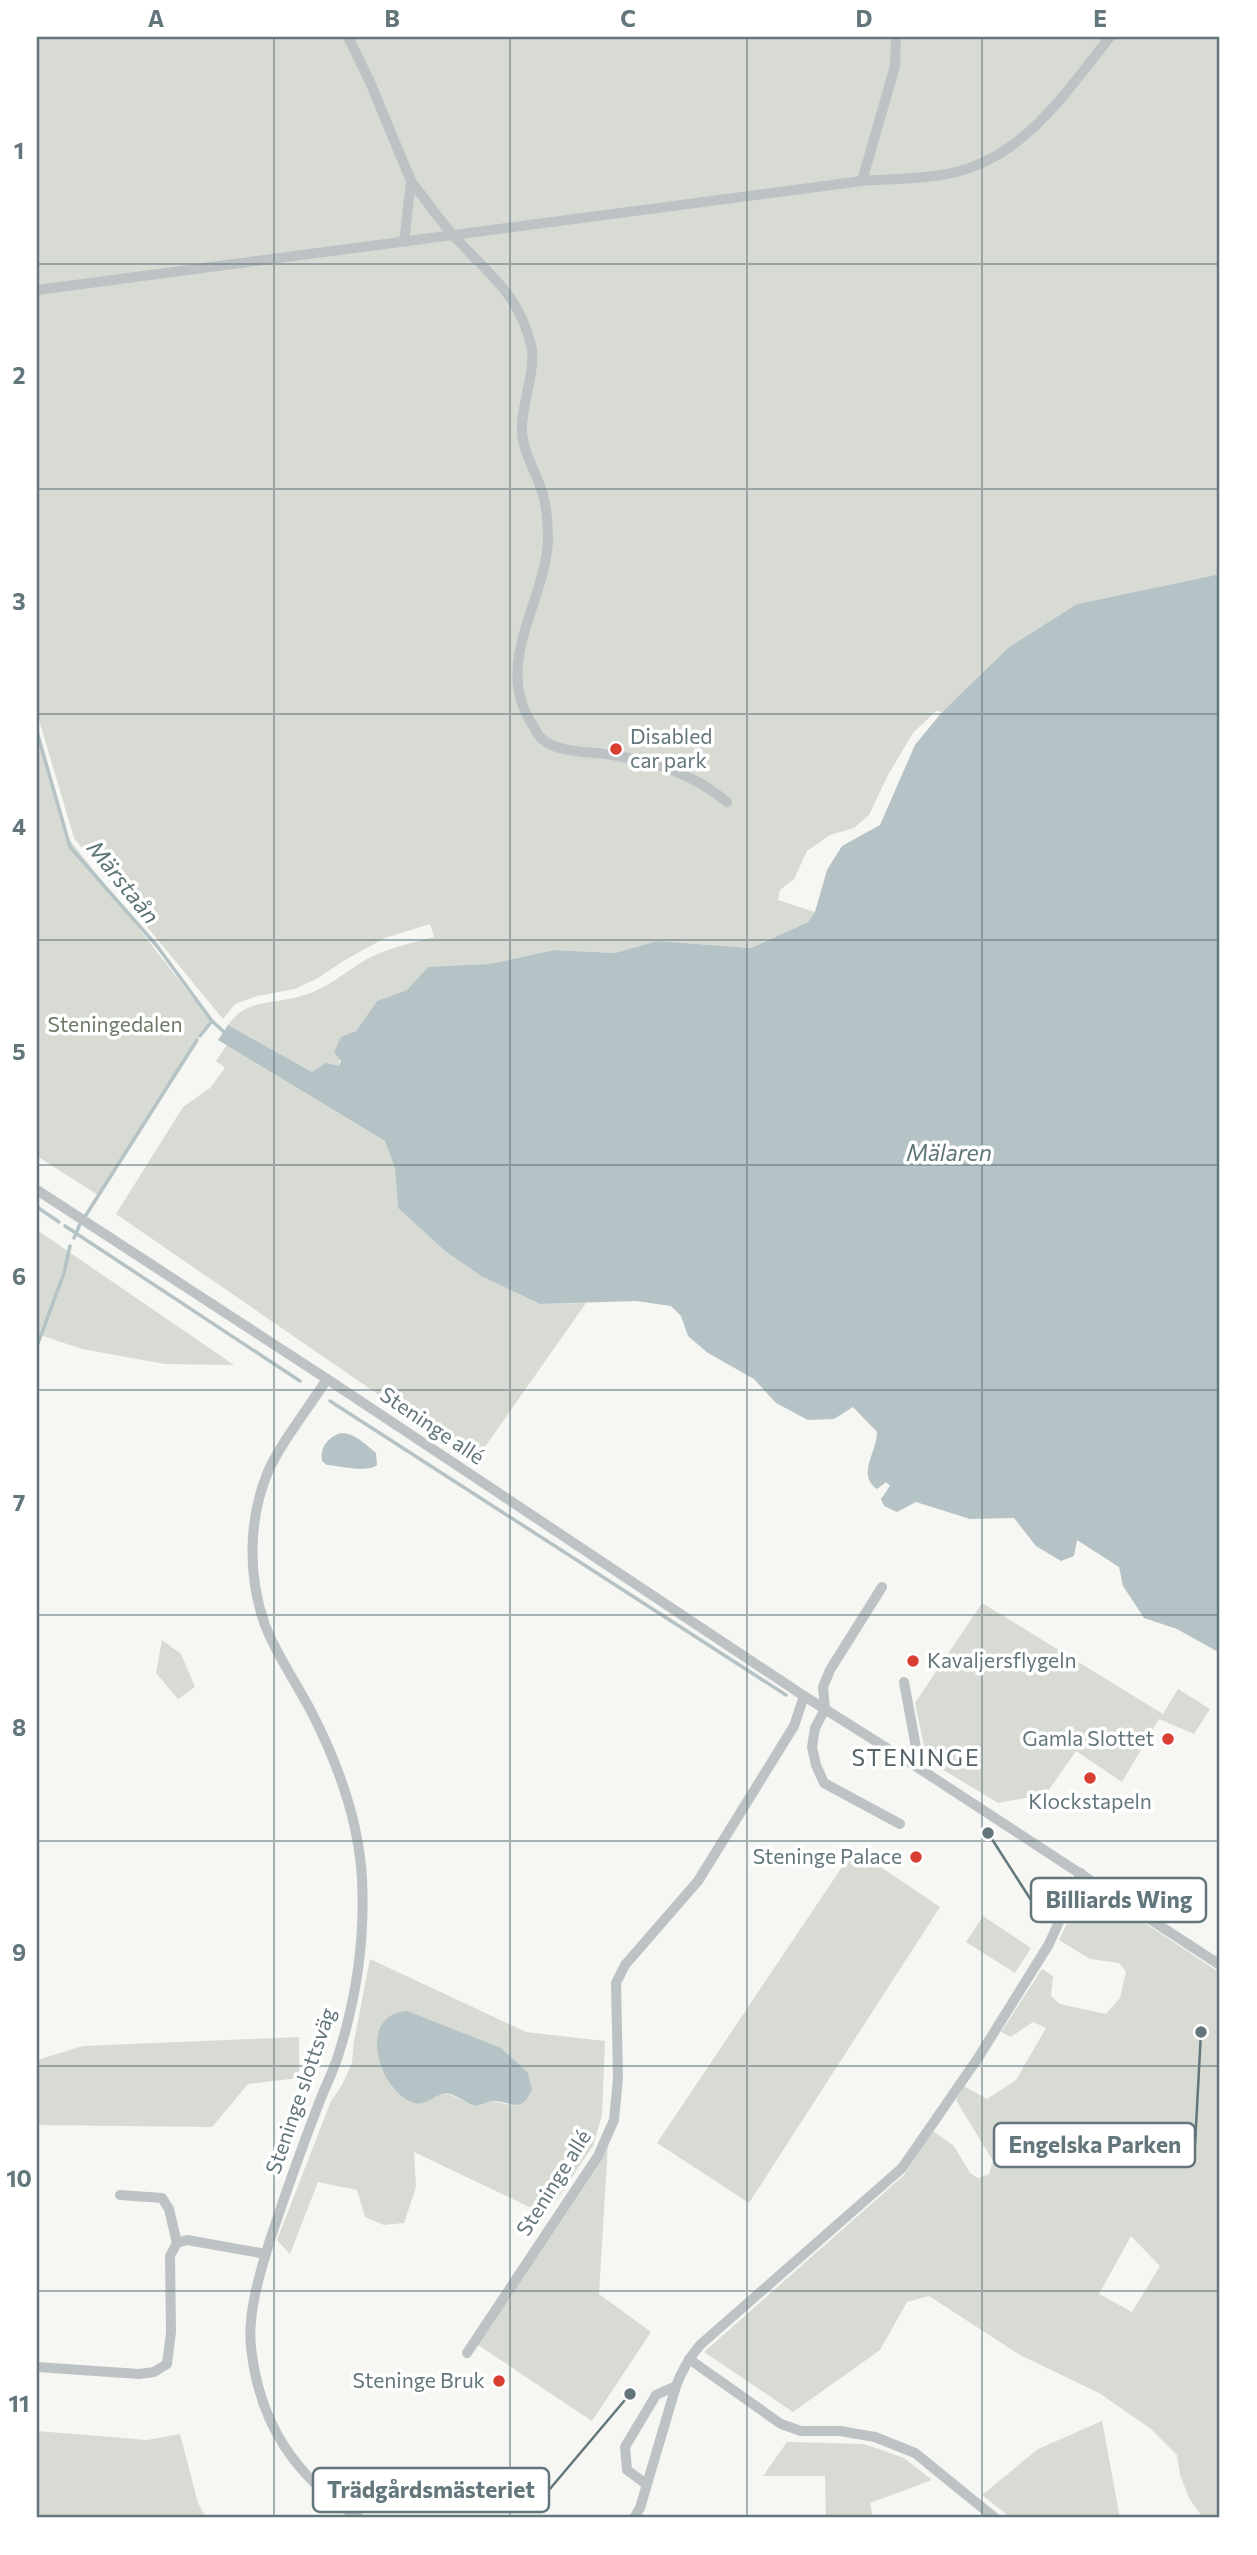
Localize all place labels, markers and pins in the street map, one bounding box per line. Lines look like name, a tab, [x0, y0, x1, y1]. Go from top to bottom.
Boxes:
place label: Disabled car park	[630, 723, 712, 772]
marker: Disabled car park	[608, 741, 624, 757]
place label: Kavaljersflygeln	[927, 1647, 1077, 1672]
marker: Kavaljersflygeln	[905, 1653, 921, 1669]
place label: Gamla Slottet	[1022, 1725, 1154, 1750]
marker: Gamla Slottet	[1160, 1731, 1176, 1747]
marker: Klockstapeln	[1082, 1770, 1098, 1786]
place label: Klockstapeln	[1028, 1788, 1152, 1813]
place label: Steninge Palace	[753, 1843, 902, 1868]
marker: Steninge Palace	[908, 1849, 924, 1865]
callout: Billiards Wing	[1031, 1878, 1206, 1922]
callout: Engelska Parken	[994, 2123, 1195, 2167]
place label: Steninge Bruk	[353, 2367, 485, 2392]
marker: Steninge Bruk	[491, 2373, 507, 2389]
callout: Trädgårdsmästeriet	[313, 2468, 549, 2512]

